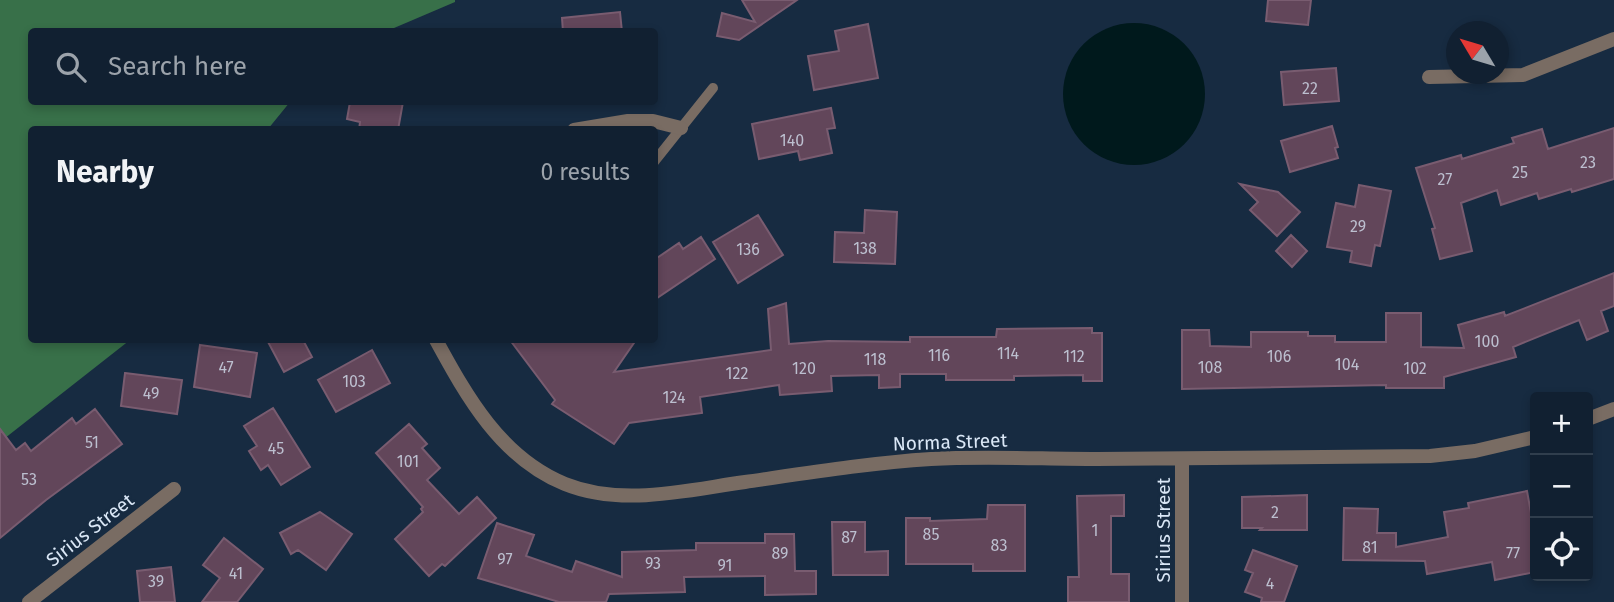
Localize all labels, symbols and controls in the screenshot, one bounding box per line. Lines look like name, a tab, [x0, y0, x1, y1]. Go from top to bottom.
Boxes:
north arrow	[1446, 21, 1509, 84]
search box	[28, 28, 658, 105]
icon: search	[52, 48, 90, 86]
text: Search here	[108, 51, 247, 82]
house number: 22	[1302, 79, 1318, 98]
house number: 140	[780, 131, 804, 150]
house number: 23	[1580, 153, 1596, 172]
text: Nearby	[56, 154, 154, 190]
text: 0 results	[540, 158, 630, 186]
house number: 25	[1512, 163, 1528, 182]
house number: 27	[1438, 170, 1452, 189]
house number: 29	[1350, 217, 1366, 236]
house number: 138	[853, 239, 877, 258]
house number: 136	[736, 240, 760, 259]
house number: 100	[1475, 332, 1499, 351]
house number: 114	[997, 344, 1020, 363]
house number: 116	[928, 346, 950, 365]
house number: 112	[1063, 347, 1085, 366]
house number: 106	[1267, 347, 1291, 366]
house number: 118	[864, 350, 886, 369]
house number: 104	[1335, 355, 1360, 374]
house number: 47	[218, 358, 234, 377]
house number: 108	[1198, 358, 1223, 377]
house number: 120	[792, 359, 816, 378]
house number: 102	[1403, 359, 1427, 378]
house number: 122	[726, 364, 748, 383]
house number: 103	[342, 372, 366, 391]
house number: 49	[143, 384, 159, 403]
house number: 124	[663, 388, 686, 407]
map controls	[1530, 392, 1593, 581]
button: +	[1530, 392, 1593, 455]
street label: Norma Street	[892, 429, 1008, 455]
house number: 51	[85, 433, 99, 452]
house number: 45	[268, 439, 284, 458]
house number: 101	[397, 452, 419, 471]
button: −	[1530, 455, 1593, 518]
house number: 53	[21, 470, 37, 489]
street label: Sirius Street	[1152, 477, 1175, 582]
street label: Sirius Street	[42, 489, 139, 571]
house number: 2	[1271, 503, 1279, 522]
button: locate	[1530, 518, 1593, 581]
house number: 1	[1092, 521, 1098, 540]
house number: 85	[923, 525, 939, 544]
house number: 87	[841, 528, 857, 547]
house number: 83	[991, 536, 1007, 555]
house number: 81	[1362, 538, 1378, 557]
house number: 89	[772, 544, 788, 563]
house number: 77	[1506, 544, 1520, 563]
house number: 97	[497, 550, 513, 569]
house number: 93	[645, 554, 661, 573]
house number: 91	[717, 556, 733, 575]
house number: 41	[229, 564, 243, 583]
house number: 39	[148, 572, 164, 591]
house number: 4	[1266, 574, 1275, 593]

